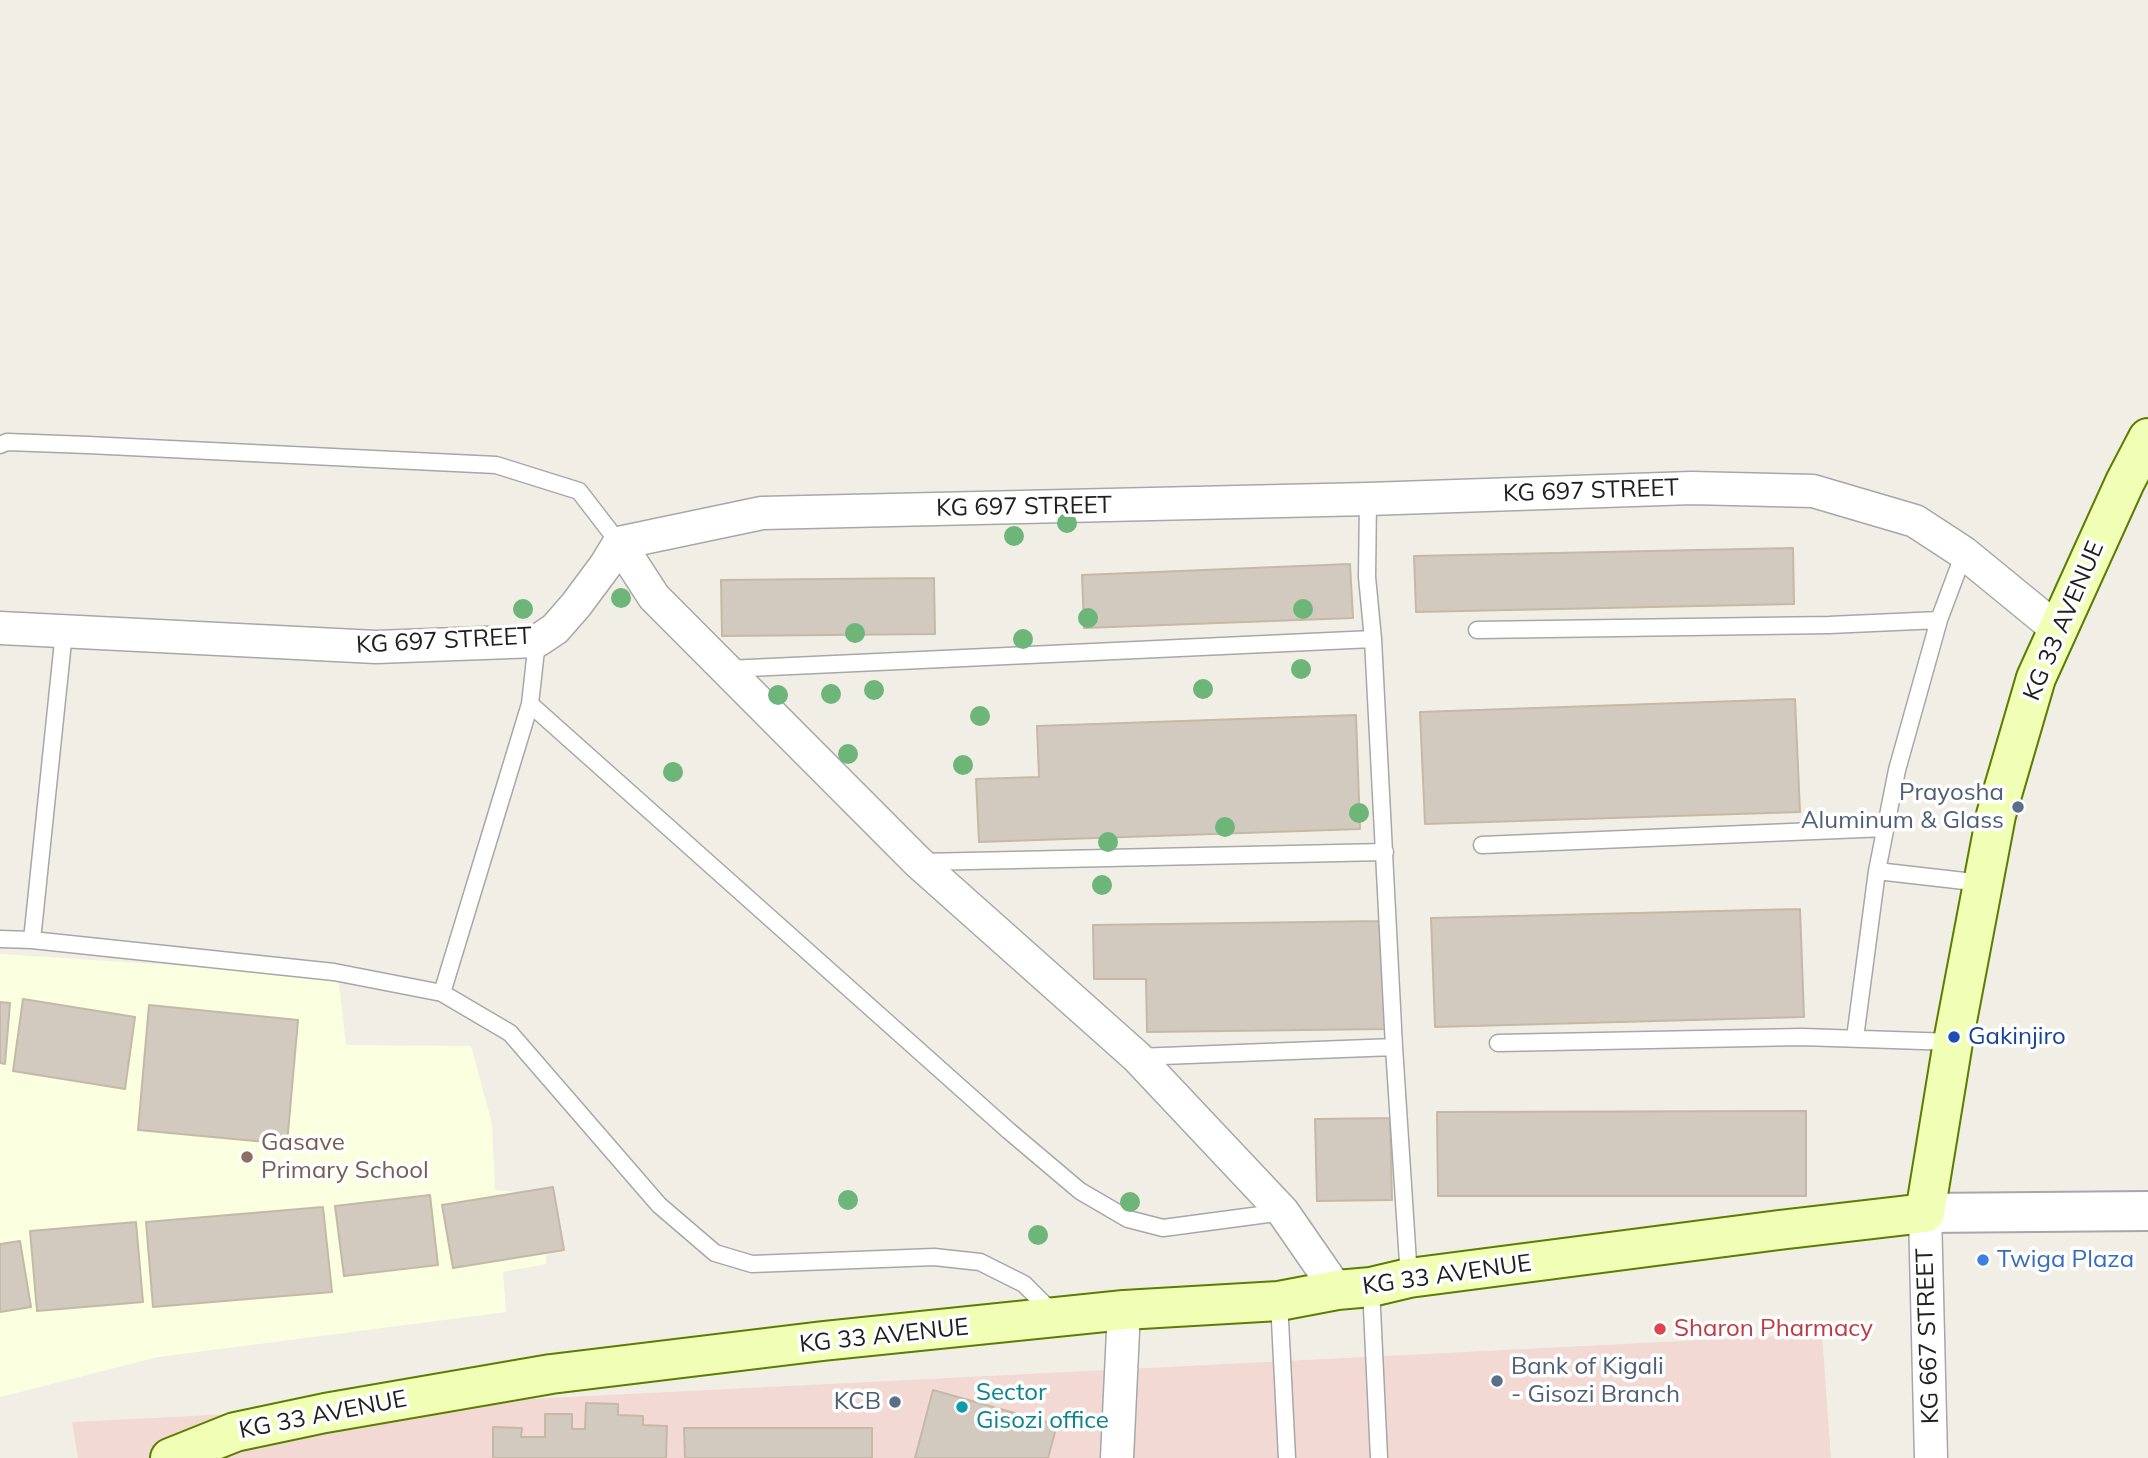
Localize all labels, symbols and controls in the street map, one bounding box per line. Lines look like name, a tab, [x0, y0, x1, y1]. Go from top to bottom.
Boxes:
street label: KG 697 STREET	[1503, 474, 1679, 508]
street label: KG 697 STREET	[936, 491, 1112, 523]
street label: KG 33 AVENUE	[2018, 537, 2110, 705]
street label: KG 697 STREET	[355, 622, 533, 660]
place label: Prayosha Aluminum & Glass	[1801, 779, 2004, 835]
marker: Prayosha Aluminum & Glass	[2010, 799, 2026, 815]
place label: Gakinjiro	[1968, 1023, 2066, 1051]
marker: Gakinjiro	[1946, 1029, 1962, 1045]
place label: Gasave Primary School	[261, 1129, 429, 1185]
marker: Gasave Primary School	[239, 1149, 255, 1165]
place label: Twiga Plaza	[1997, 1246, 2134, 1274]
street label: KG 667 STREET	[1911, 1248, 1945, 1424]
street label: KG 33 AVENUE	[1361, 1249, 1533, 1301]
marker: Twiga Plaza	[1975, 1252, 1991, 1268]
street label: KG 33 AVENUE	[798, 1313, 970, 1359]
place label: Sharon Pharmacy	[1674, 1315, 1873, 1343]
marker: Sharon Pharmacy	[1652, 1321, 1668, 1337]
place label: Bank of Kigali - Gisozi Branch	[1511, 1353, 1680, 1409]
marker: Bank of Kigali - Gisozi Branch	[1489, 1373, 1505, 1389]
place label: Sector Gisozi office	[976, 1379, 1109, 1435]
street label: KG 33 AVENUE	[237, 1385, 409, 1445]
place label: KCB	[834, 1388, 881, 1416]
marker: KCB	[887, 1394, 903, 1410]
marker: Sector Gisozi office	[954, 1399, 970, 1415]

